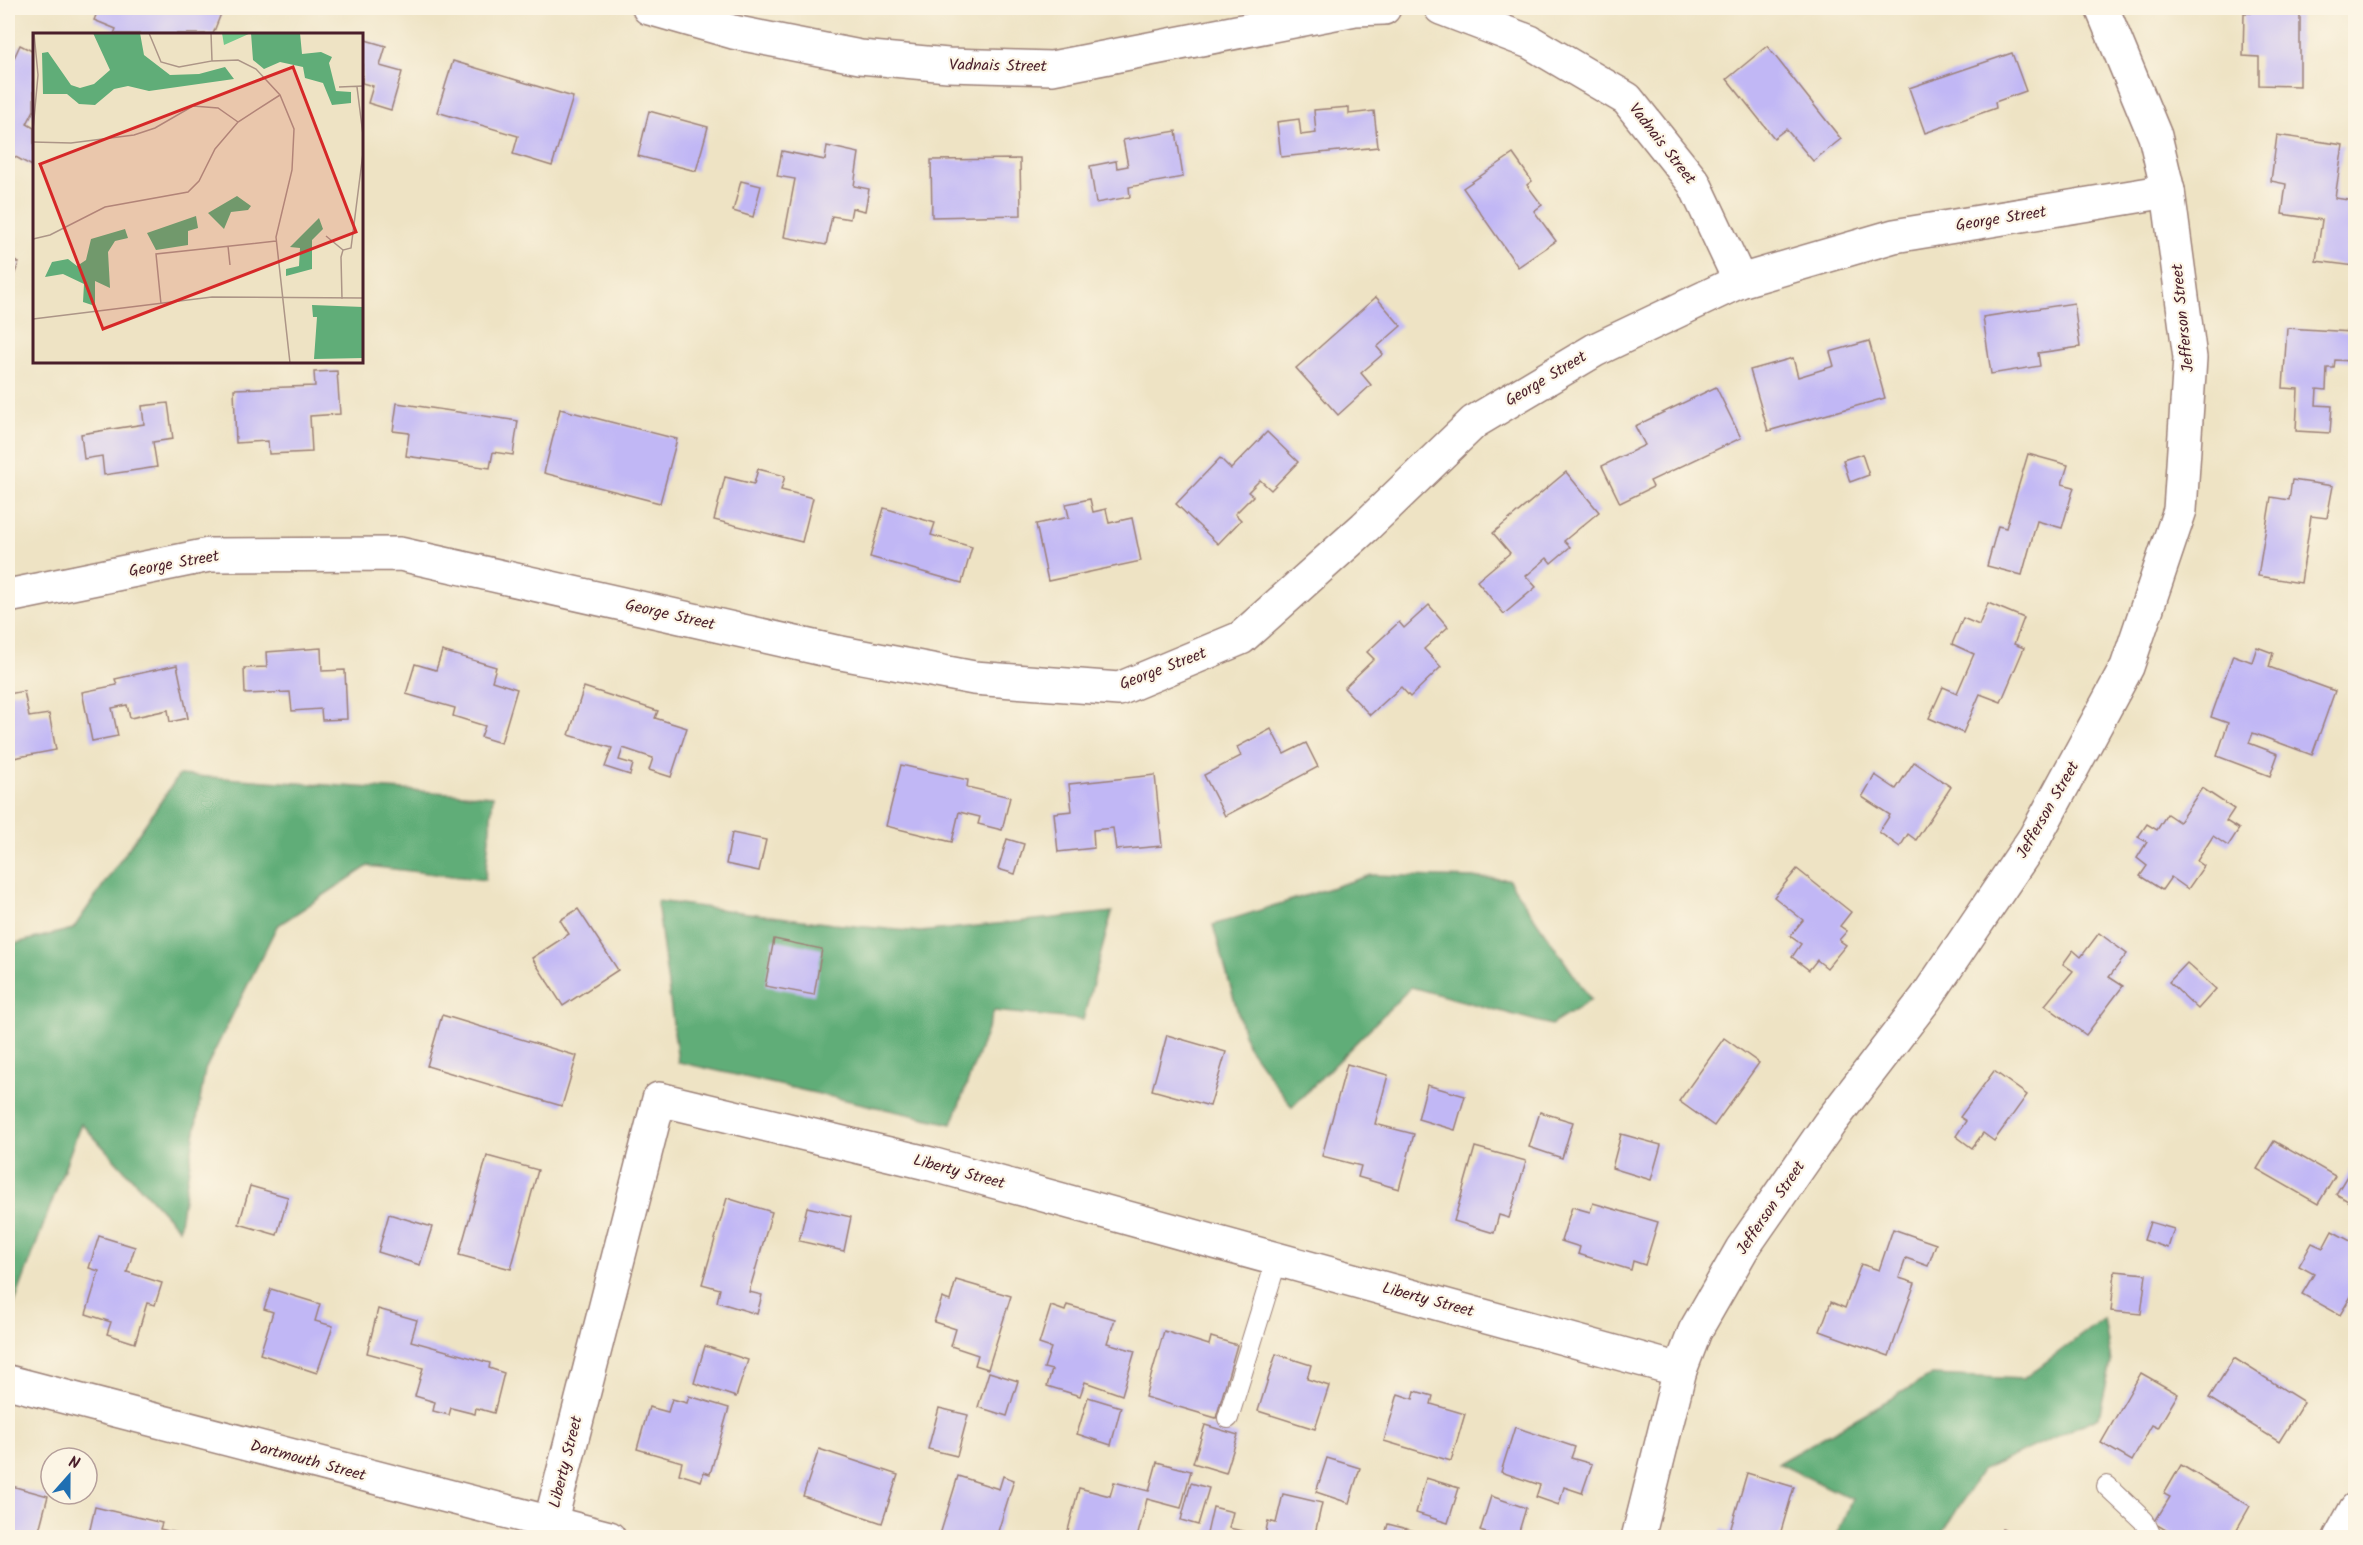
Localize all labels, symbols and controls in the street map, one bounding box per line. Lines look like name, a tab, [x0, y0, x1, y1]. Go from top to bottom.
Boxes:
inset map	[33, 33, 363, 363]
street label: Vadnais Street	[949, 53, 1048, 79]
street label: Vadnais Street	[1622, 98, 1702, 191]
street label: George Street	[1954, 199, 2049, 238]
street label: Jefferson Street	[2165, 262, 2201, 373]
street label: George Street	[1500, 344, 1592, 413]
street label: George Street	[127, 544, 222, 584]
street label: George Street	[623, 593, 718, 638]
street label: George Street	[1116, 641, 1211, 697]
street label: Jefferson Street	[2010, 756, 2086, 863]
street label: Liberty Street	[910, 1148, 1008, 1196]
street label: Jefferson Street	[1730, 1155, 1812, 1260]
street label: Liberty Street	[1379, 1276, 1477, 1324]
street label: Liberty Street	[542, 1413, 590, 1511]
street label: Dartmouth Street	[247, 1434, 369, 1489]
north arrow	[39, 1446, 99, 1506]
text: N	[65, 1450, 83, 1477]

